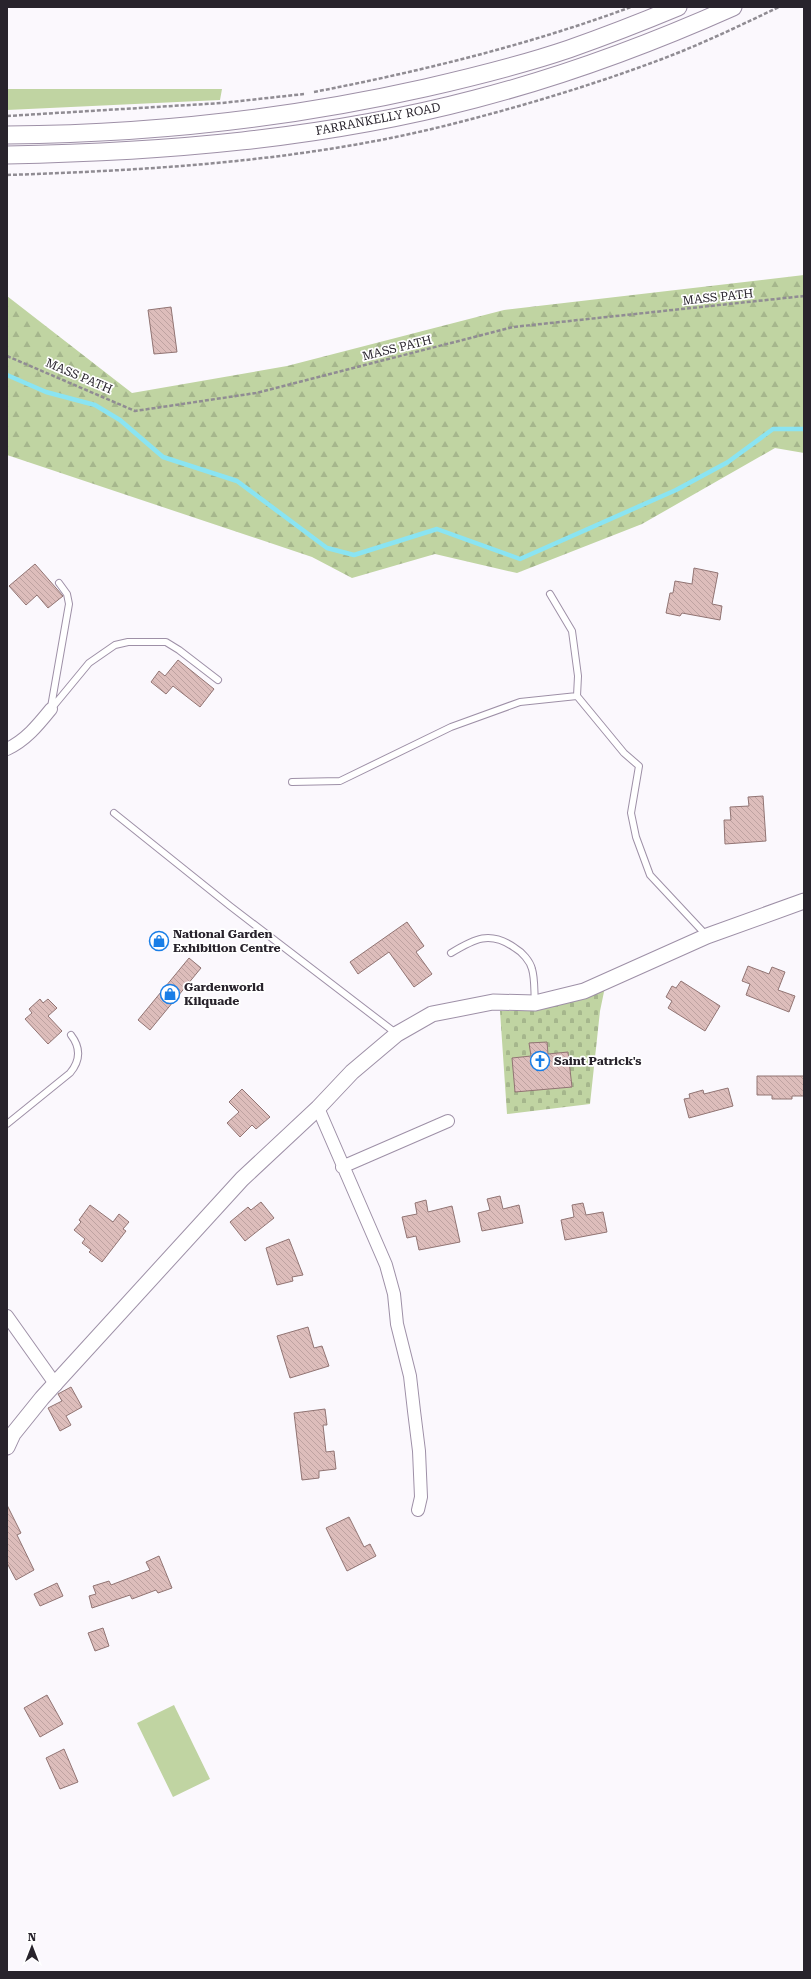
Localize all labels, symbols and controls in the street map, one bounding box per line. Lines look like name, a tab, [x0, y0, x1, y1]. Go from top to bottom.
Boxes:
street label: FARRANKELLY ROAD	[314, 100, 442, 138]
street label: MASS PATH	[682, 286, 754, 308]
street label: MASS PATH	[361, 333, 433, 363]
street label: MASS PATH	[44, 356, 114, 396]
place label: National Garden Exhibition Centre	[173, 927, 281, 955]
shop icon: National Garden Exhibition Centre	[148, 930, 170, 952]
place label: Gardenworld Kilquade	[184, 980, 264, 1008]
shop icon: Gardenworld Kilquade	[159, 983, 181, 1005]
church icon: Saint Patrick's	[529, 1050, 551, 1072]
place label: Saint Patrick's	[554, 1054, 642, 1068]
north arrow	[12, 1927, 52, 1967]
text: N	[28, 1931, 37, 1944]

